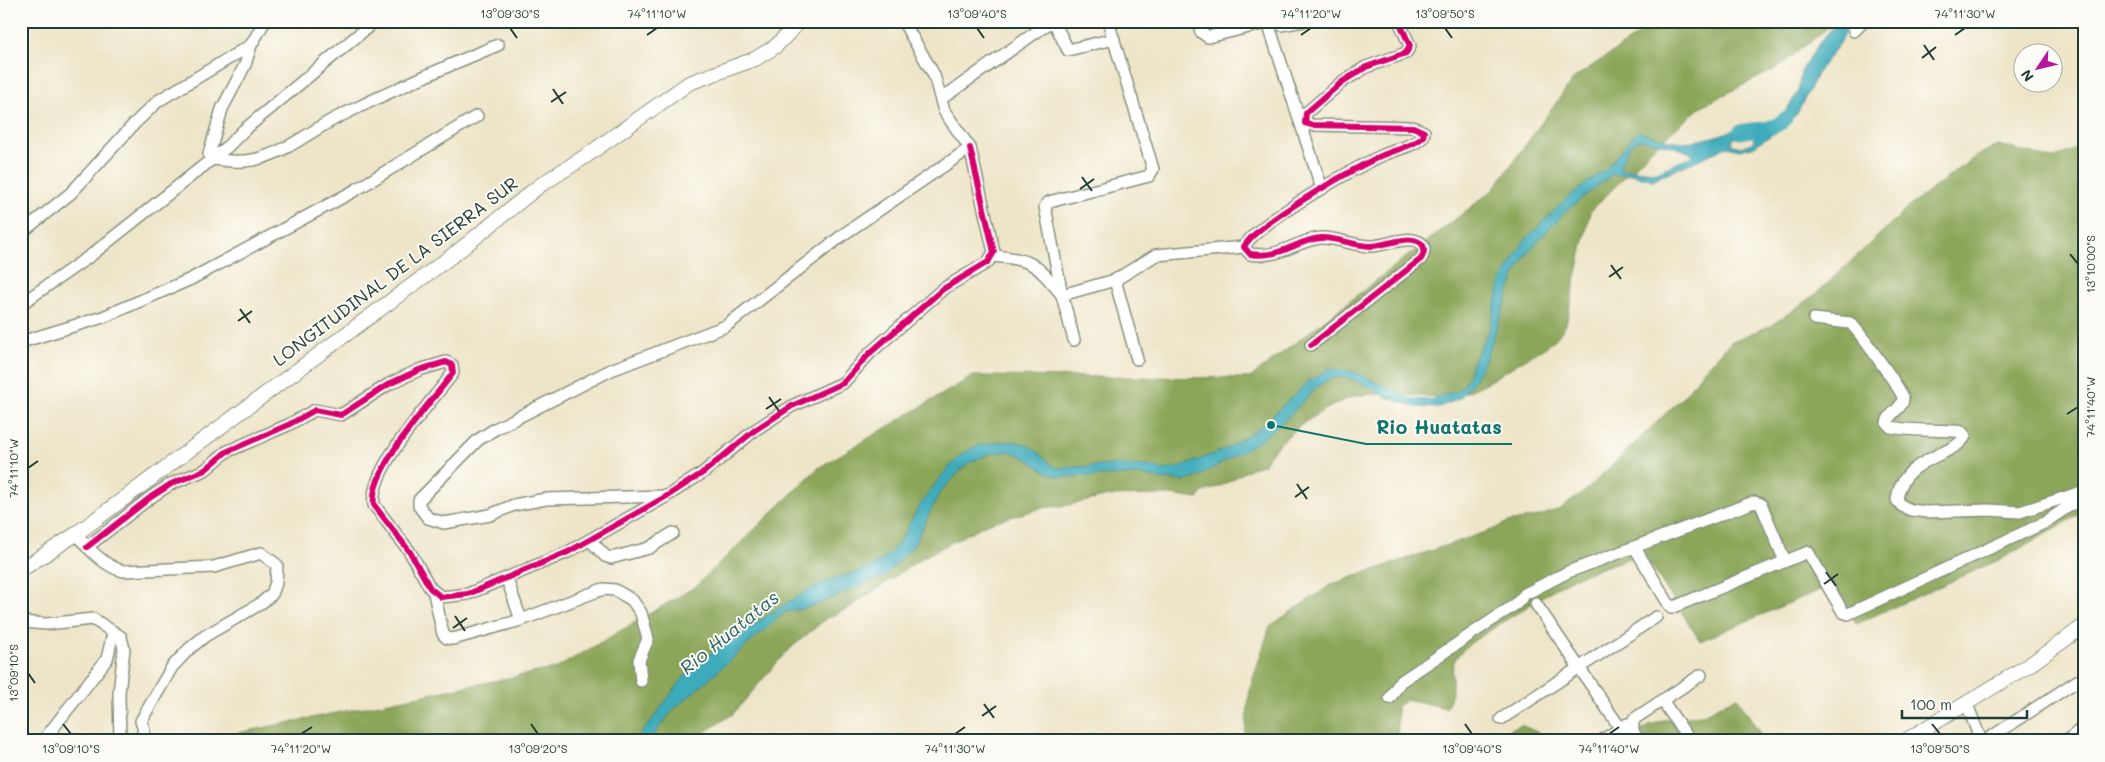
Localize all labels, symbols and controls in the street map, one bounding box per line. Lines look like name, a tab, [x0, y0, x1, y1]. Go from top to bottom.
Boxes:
text: 13°09'30"S	[480, 5, 540, 21]
text: 74°11'10"W	[627, 5, 687, 21]
text: 13°09'40"S	[947, 5, 1007, 21]
text: 74°11'20"W	[1281, 5, 1341, 21]
text: 13°09'50"S	[1415, 5, 1475, 21]
text: 74°11'30"W	[1935, 5, 1995, 21]
north arrow	[2012, 42, 2062, 92]
text: N	[2016, 66, 2038, 86]
street label: LONGITUDINAL DE LA SIERRA SUR	[268, 171, 522, 371]
text: 13°10'00"S	[2082, 235, 2098, 293]
text: 74°11'40"W	[2082, 377, 2098, 437]
callout: Rio Huatatas	[1366, 410, 1512, 444]
text: Rio Huatatas	[1376, 414, 1502, 439]
text: 74°11'10"W	[5, 438, 21, 498]
water label: Rio Huatatas	[674, 584, 784, 680]
text: 13°09'10"S	[5, 644, 21, 702]
scale bar	[1902, 687, 2028, 719]
text: 100 m	[1910, 694, 1952, 714]
text: 13°09'10"S	[42, 740, 100, 756]
text: 74°11'20"W	[271, 740, 331, 756]
text: 13°09'20"S	[508, 740, 568, 756]
text: 74°11'30"W	[925, 740, 985, 756]
text: 13°09'40"S	[1442, 740, 1502, 756]
text: 74°11'40"W	[1579, 740, 1639, 756]
text: 13°09'50"S	[1910, 740, 1970, 756]

